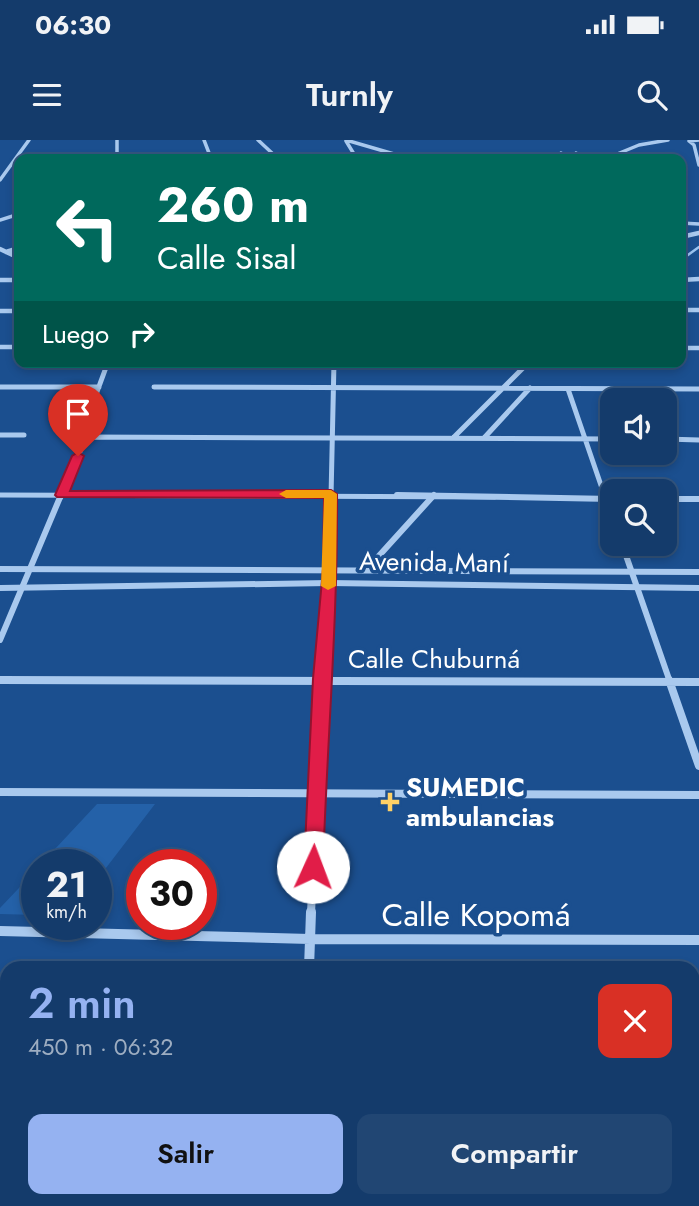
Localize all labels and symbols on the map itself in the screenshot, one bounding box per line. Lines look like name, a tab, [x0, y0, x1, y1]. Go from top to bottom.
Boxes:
pin	[48, 384, 108, 456]
street label: Avenida Maní	[359, 542, 510, 582]
street label: Calle Chuburná	[348, 640, 520, 678]
place label: SUMEDIC ambulancias	[406, 768, 554, 836]
marker: SUMEDIC ambulancias	[380, 792, 400, 812]
position arrow	[276, 830, 350, 904]
speed limit sign: 30	[126, 849, 217, 940]
street label: Calle Kopomá	[382, 892, 570, 938]

